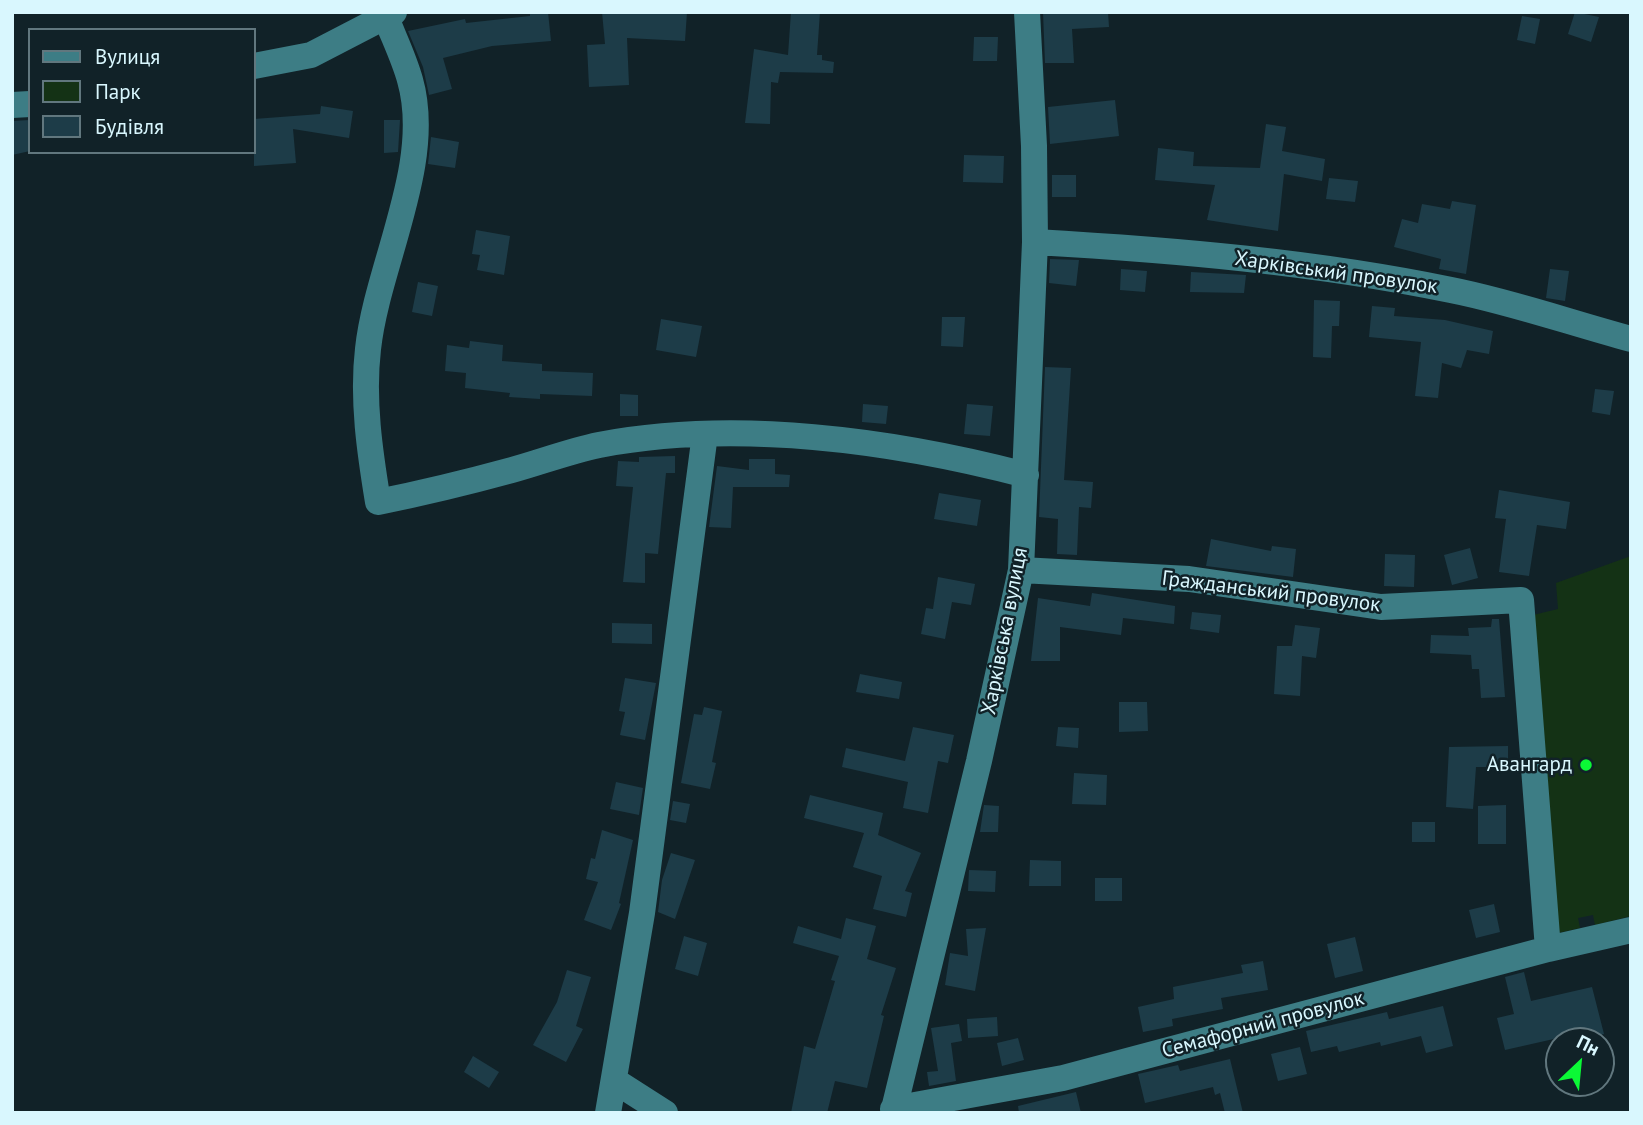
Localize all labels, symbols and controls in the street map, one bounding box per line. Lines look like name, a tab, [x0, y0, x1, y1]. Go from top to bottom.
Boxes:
legend	[28, 28, 256, 154]
text: Вулиця	[95, 43, 160, 70]
text: Парк	[95, 78, 141, 105]
text: Будівля	[95, 113, 164, 140]
street label: Харківський провулок	[1233, 246, 1439, 300]
street label: Харківська вулиця	[976, 545, 1034, 717]
street label: Гражданський провулок	[1160, 566, 1382, 618]
place label: Авангард	[1487, 752, 1572, 778]
marker: Авангард	[1578, 757, 1594, 773]
street label: Семафорний провулок	[1159, 986, 1367, 1064]
north arrow	[1545, 1027, 1615, 1097]
text: Пн	[1573, 1029, 1604, 1061]

